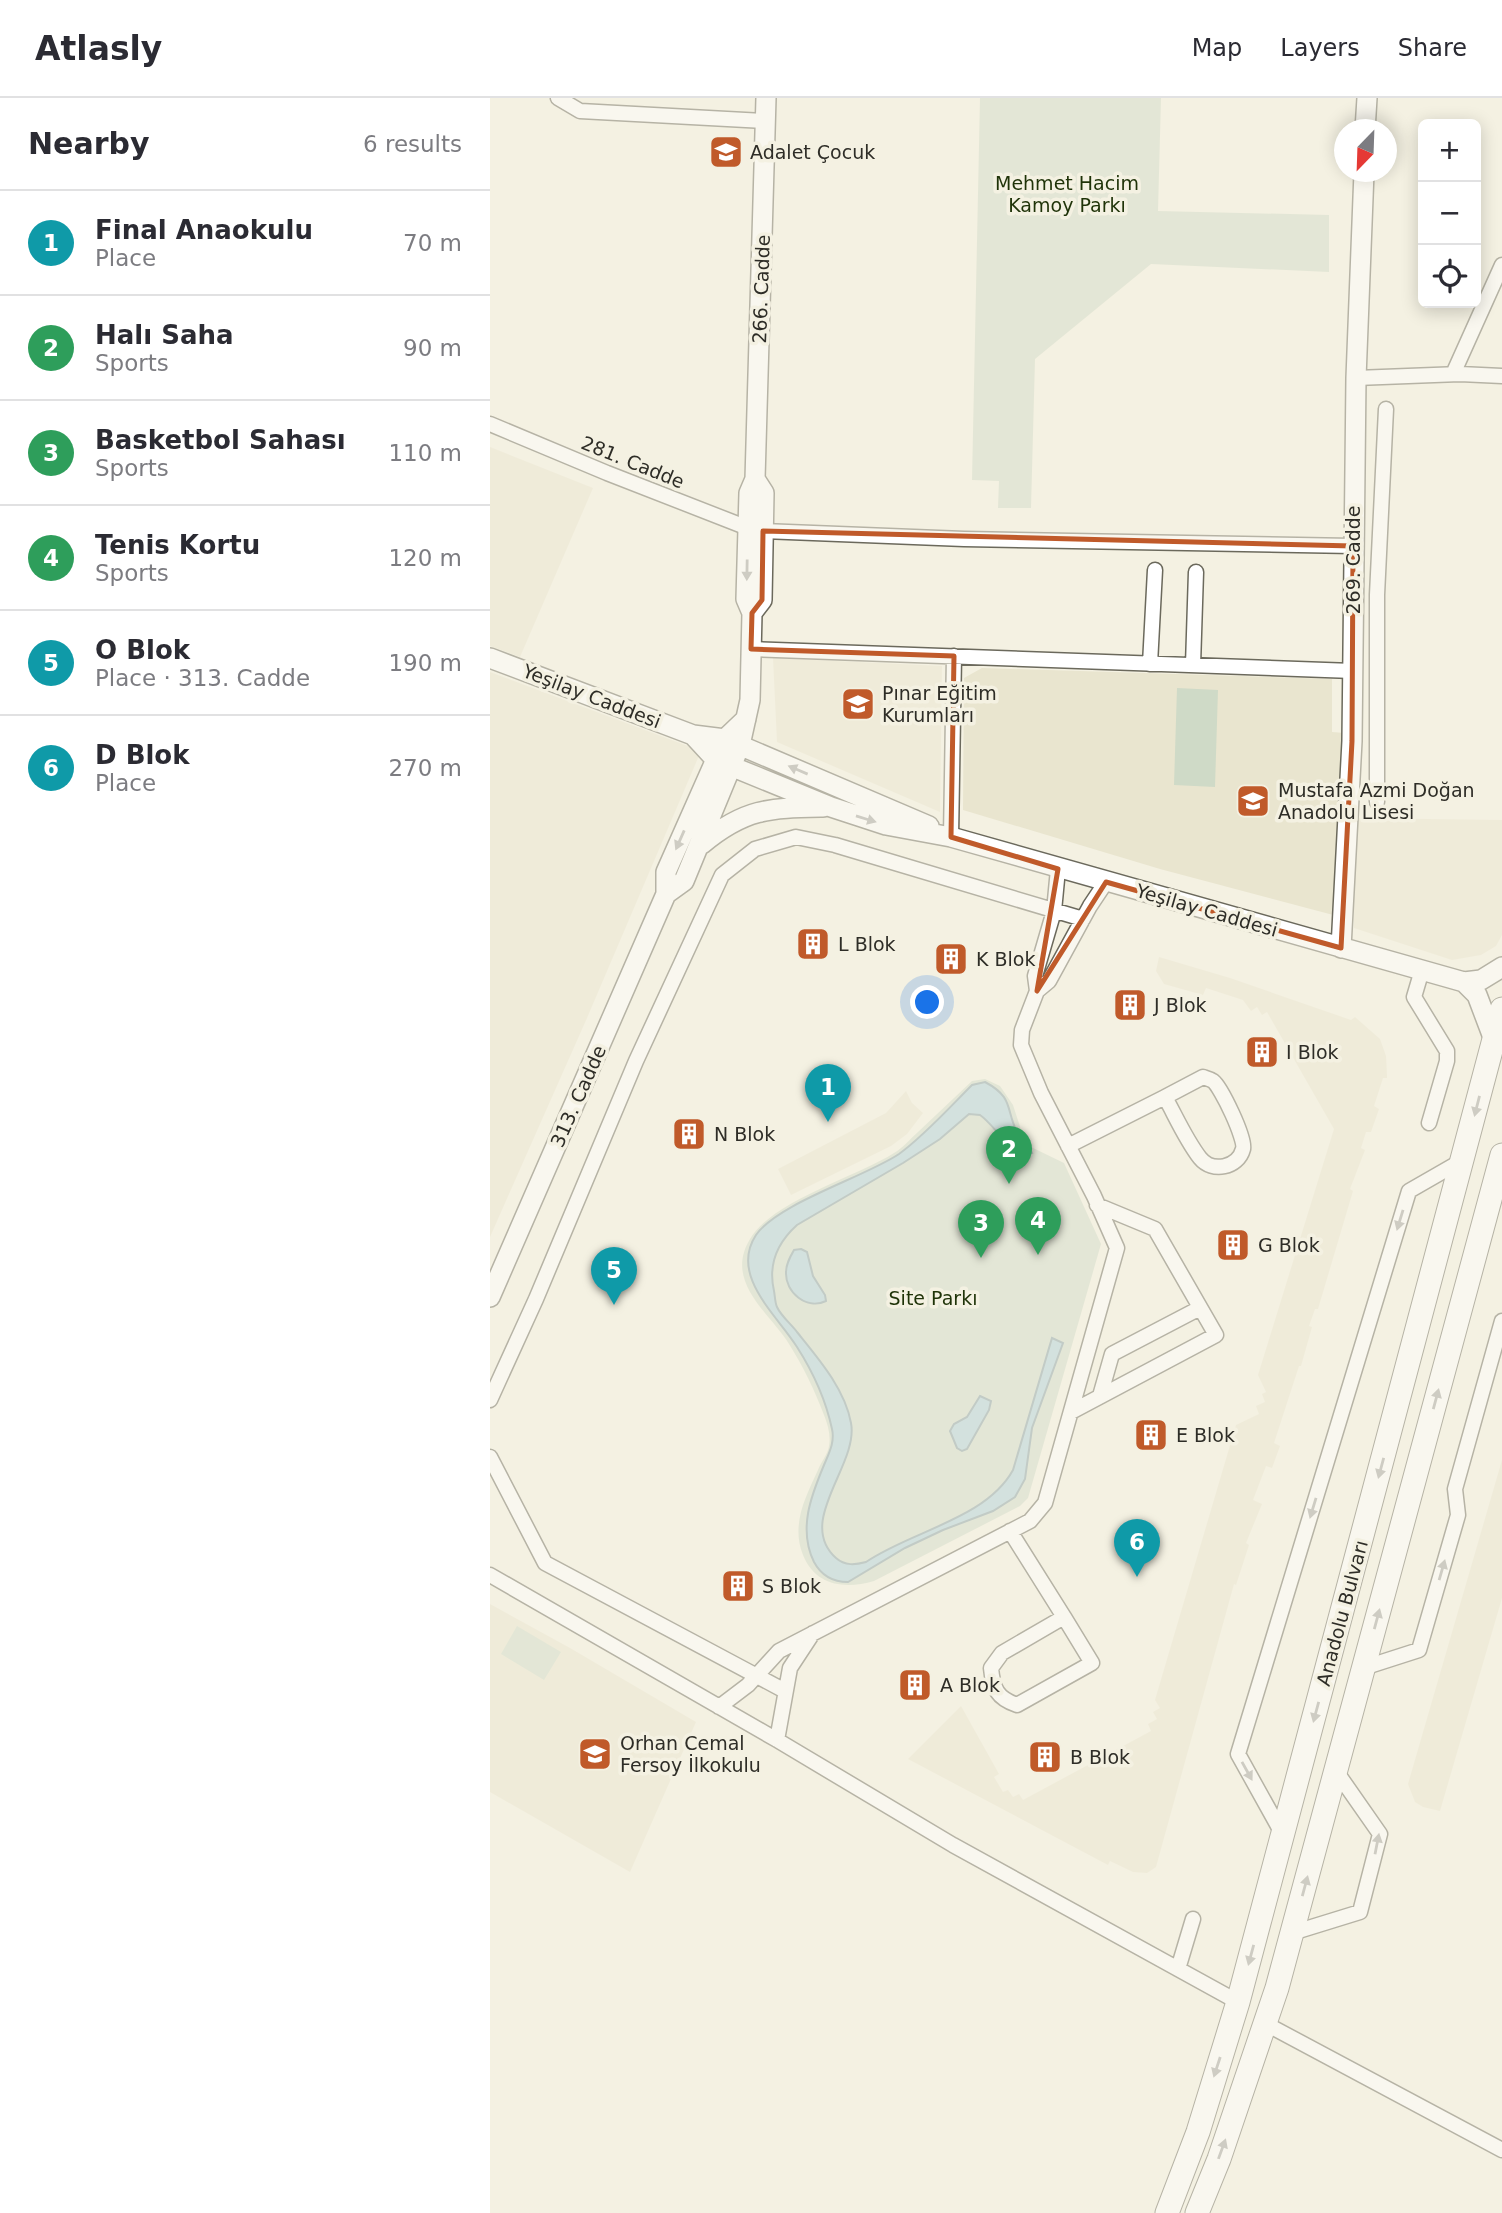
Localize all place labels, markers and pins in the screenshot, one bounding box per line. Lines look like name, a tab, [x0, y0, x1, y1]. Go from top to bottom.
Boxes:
school or university icon: Adalet Çocuk	[707, 133, 745, 171]
place label: Adalet Çocuk	[750, 141, 875, 163]
place label: Pınar Eğitim Kurumları	[882, 682, 997, 726]
school or university icon: Pınar Eğitim Kurumları	[839, 685, 877, 723]
place label: Mustafa Azmi Doğan Anadolu Lisesi	[1278, 779, 1475, 823]
school or university icon: Mustafa Azmi Doğan Anadolu Lisesi	[1234, 782, 1272, 820]
building icon: L Blok	[794, 925, 832, 963]
place label: L Blok	[838, 933, 896, 955]
building icon: K Blok	[932, 940, 970, 978]
place label: K Blok	[976, 948, 1035, 970]
building icon: J Blok	[1111, 986, 1149, 1024]
place label: J Blok	[1153, 994, 1207, 1016]
building icon: I Blok	[1243, 1033, 1281, 1071]
place label: I Blok	[1286, 1041, 1339, 1063]
pin: 1	[805, 1064, 851, 1122]
building icon: N Blok	[670, 1115, 708, 1153]
place label: N Blok	[714, 1123, 775, 1145]
pin: 2	[986, 1126, 1032, 1184]
pin: 4	[1015, 1197, 1061, 1255]
pin: 3	[958, 1200, 1004, 1258]
building icon: G Blok	[1214, 1226, 1252, 1264]
place label: G Blok	[1258, 1234, 1320, 1256]
pin: 5	[591, 1247, 637, 1305]
building icon: E Blok	[1132, 1416, 1170, 1454]
place label: E Blok	[1176, 1424, 1235, 1446]
pin: 6	[1114, 1519, 1160, 1577]
building icon: S Blok	[719, 1567, 757, 1605]
place label: S Blok	[762, 1575, 821, 1597]
building icon: A Blok	[896, 1666, 934, 1704]
place label: A Blok	[940, 1674, 1000, 1696]
place label: Orhan Cemal Fersoy İlkokulu	[620, 1732, 761, 1776]
school or university icon: Orhan Cemal Fersoy İlkokulu	[576, 1735, 614, 1773]
building icon: B Blok	[1026, 1738, 1064, 1776]
place label: B Blok	[1070, 1746, 1130, 1768]

